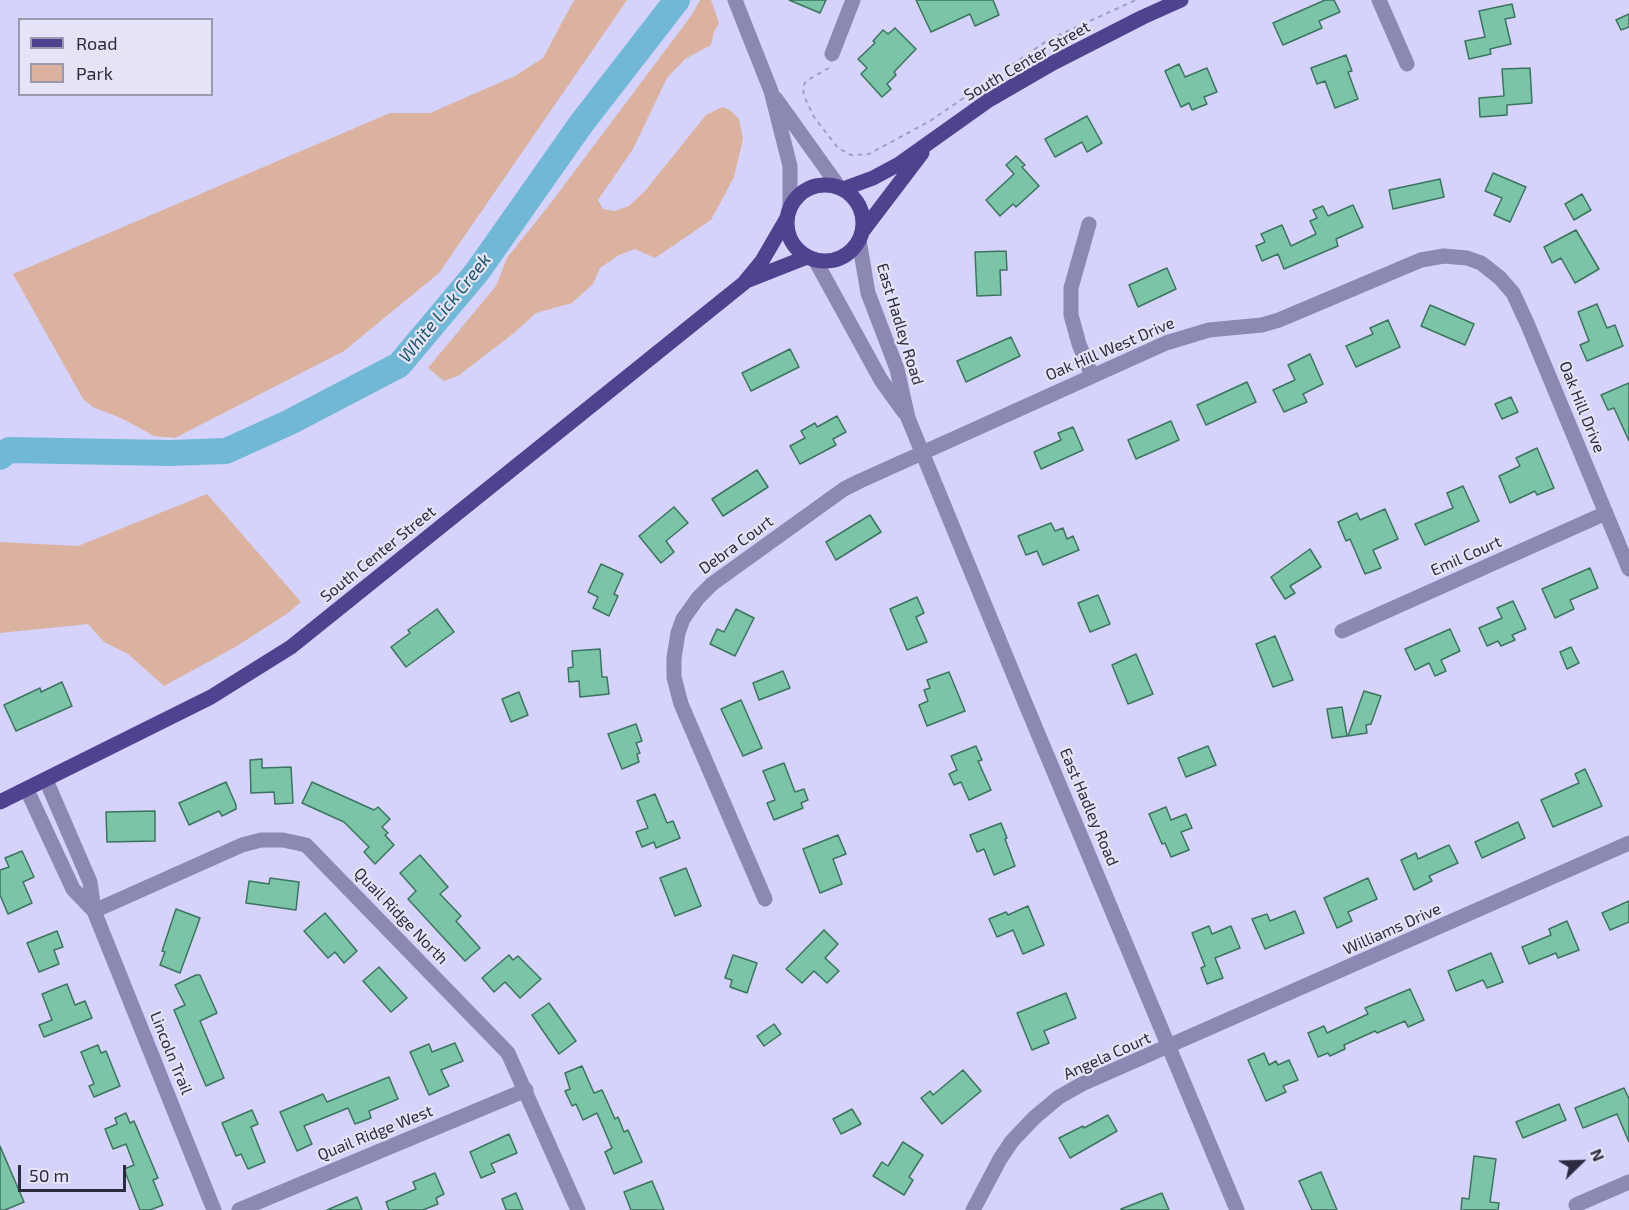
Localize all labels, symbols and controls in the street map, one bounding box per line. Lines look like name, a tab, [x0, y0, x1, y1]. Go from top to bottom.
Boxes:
street label: South Center Street	[961, 17, 1093, 105]
legend	[18, 18, 213, 96]
text: Road	[76, 32, 117, 54]
text: Park	[76, 62, 113, 84]
water label: White Lick Creek	[394, 249, 496, 367]
street label: East Hadley Road	[872, 261, 928, 387]
street label: Oak Hill West Drive	[1043, 313, 1177, 385]
street label: Oak Hill Drive	[1555, 358, 1609, 456]
street label: South Center Street	[317, 502, 439, 606]
street label: Debra Court	[695, 512, 777, 578]
street label: Emil Court	[1428, 532, 1504, 580]
street label: East Hadley Road	[1055, 745, 1123, 869]
street label: Quail Ridge North	[350, 864, 452, 968]
street label: Williams Drive	[1340, 899, 1444, 959]
street label: Lincoln Trail	[146, 1009, 196, 1097]
street label: Angela Court	[1060, 1028, 1154, 1084]
street label: Quail Ridge West	[315, 1101, 435, 1165]
north arrow	[1551, 1132, 1611, 1192]
text: N	[1587, 1146, 1609, 1164]
scale bar	[21, 1153, 129, 1191]
text: 50 m	[29, 1164, 69, 1186]

